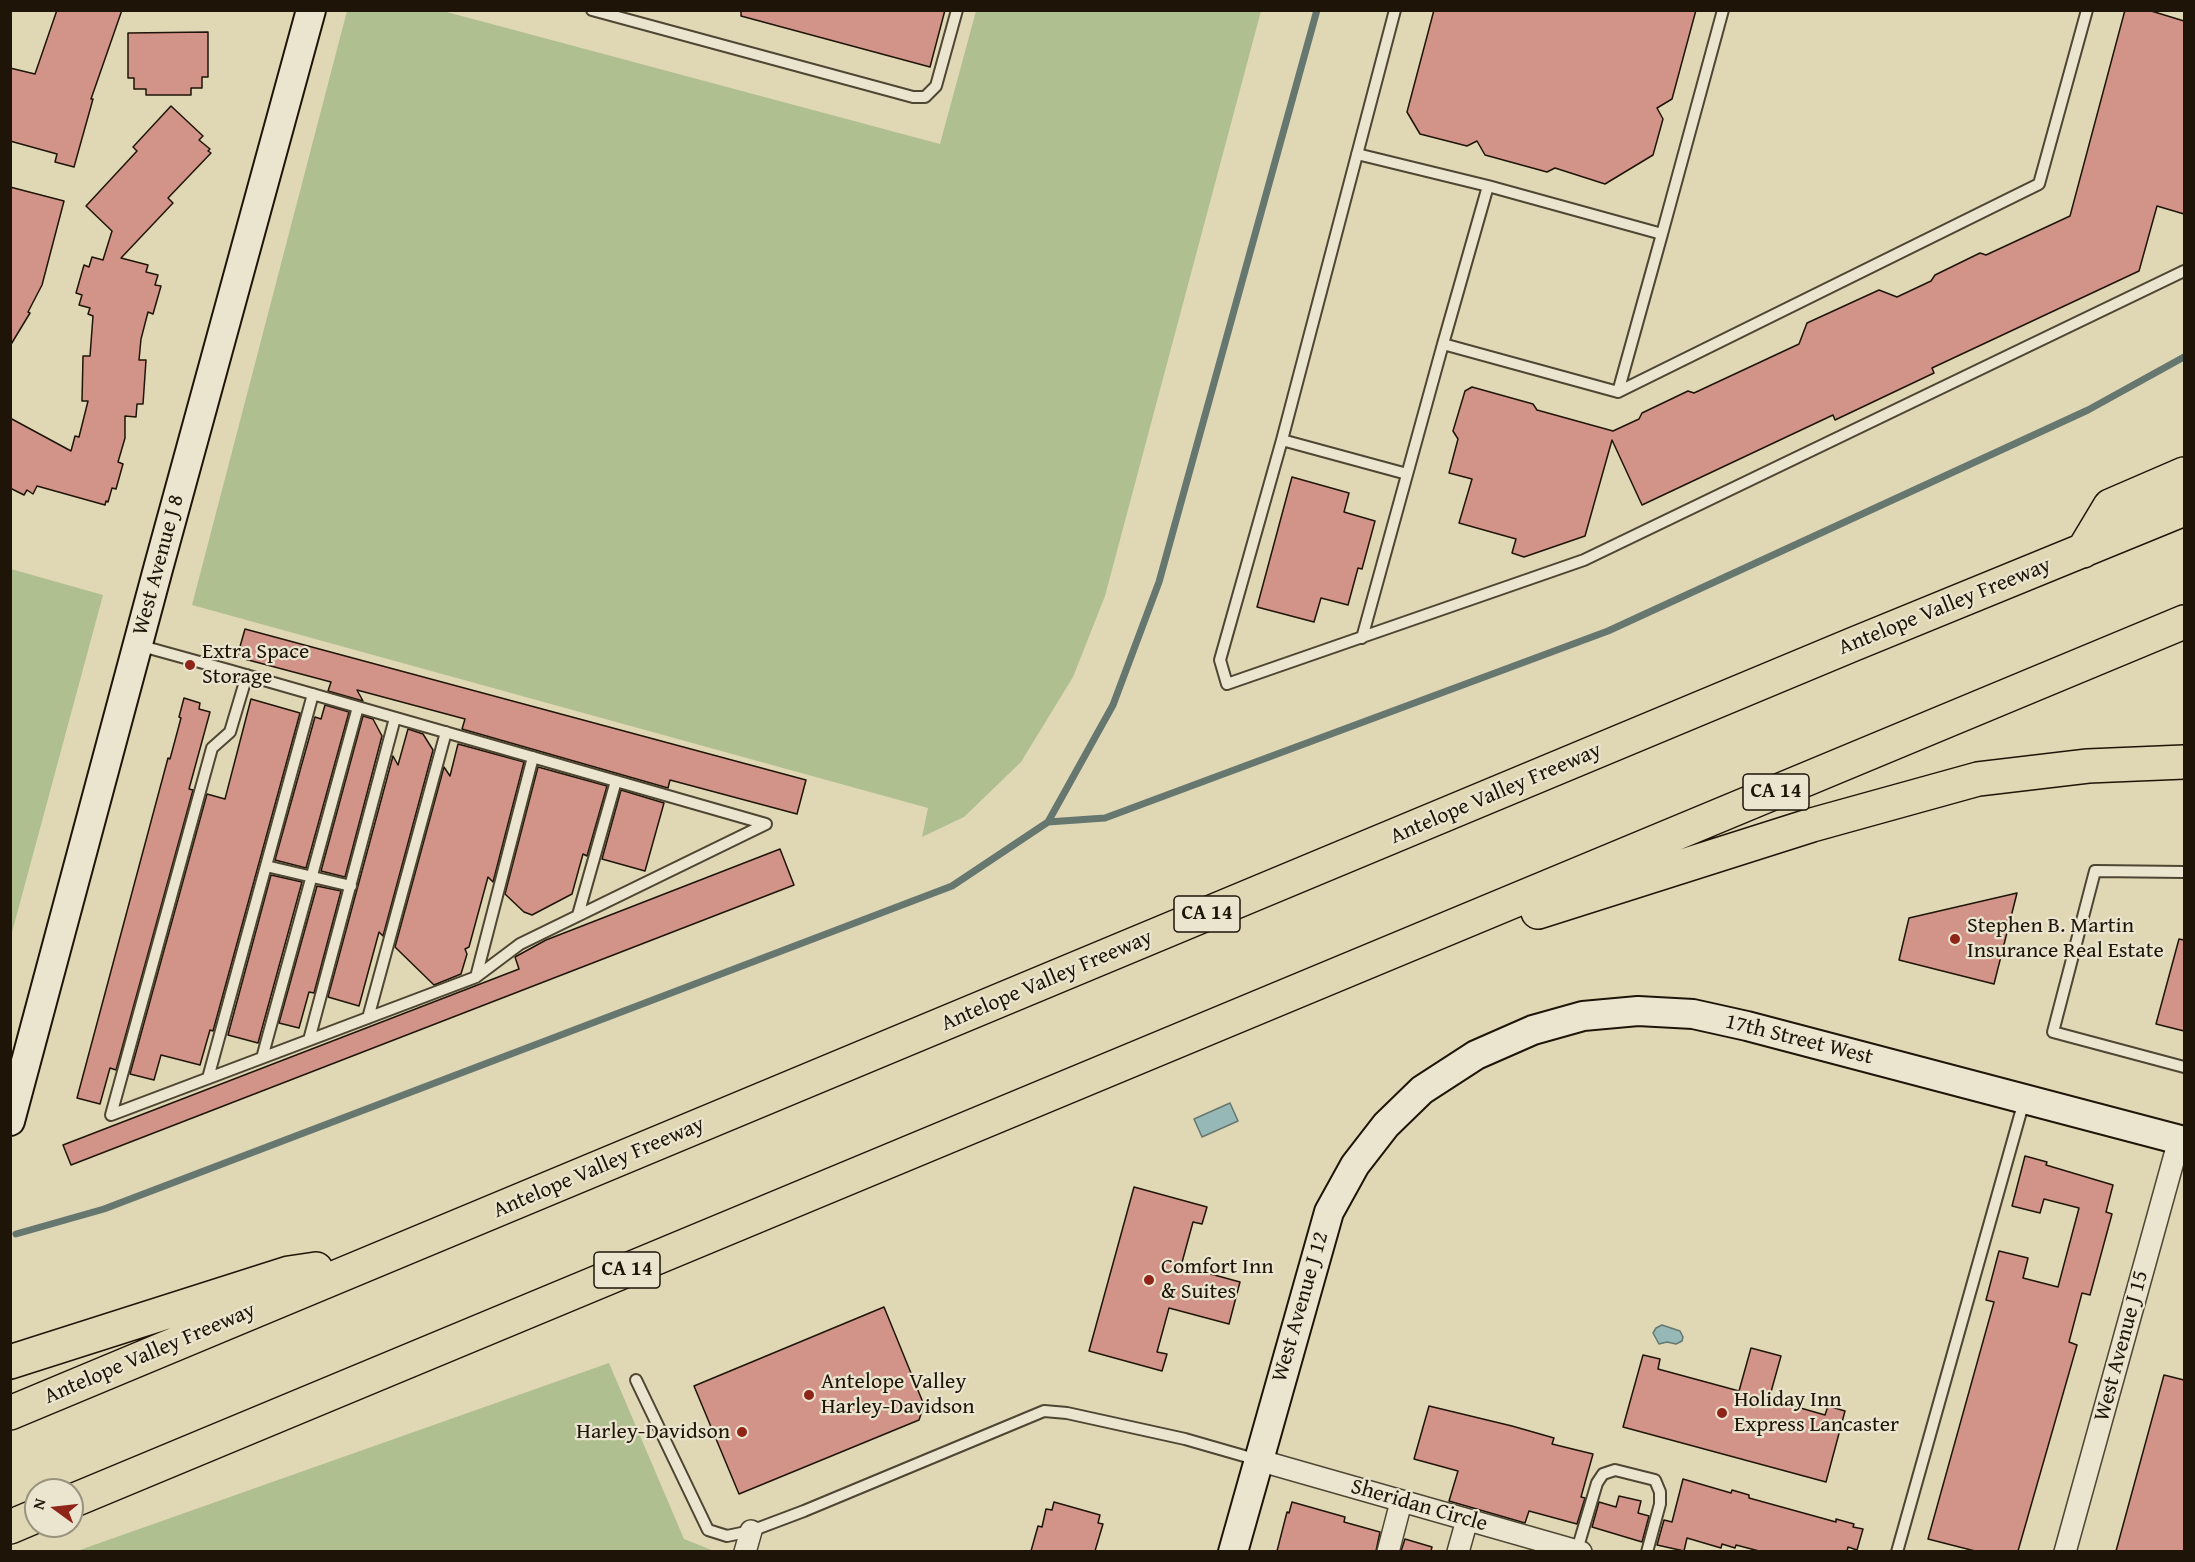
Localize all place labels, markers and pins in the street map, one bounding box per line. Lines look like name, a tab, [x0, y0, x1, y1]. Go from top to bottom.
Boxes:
place label: Extra Space Storage	[202, 639, 309, 690]
marker: Extra Space Storage	[183, 658, 197, 672]
place label: Stephen B. Martin Insurance Real Estate	[1967, 913, 2164, 964]
marker: Stephen B. Martin Insurance Real Estate	[1948, 932, 1962, 946]
place label: Comfort Inn & Suites	[1161, 1254, 1274, 1306]
marker: Comfort Inn & Suites	[1142, 1273, 1156, 1287]
place label: Antelope Valley Harley-Davidson	[821, 1369, 975, 1420]
place label: Holiday Inn Express Lancaster	[1734, 1387, 1899, 1438]
marker: Antelope Valley Harley-Davidson	[802, 1388, 816, 1402]
marker: Holiday Inn Express Lancaster	[1715, 1406, 1729, 1420]
place label: Harley-Davidson	[576, 1419, 730, 1445]
marker: Harley-Davidson	[735, 1425, 749, 1439]

